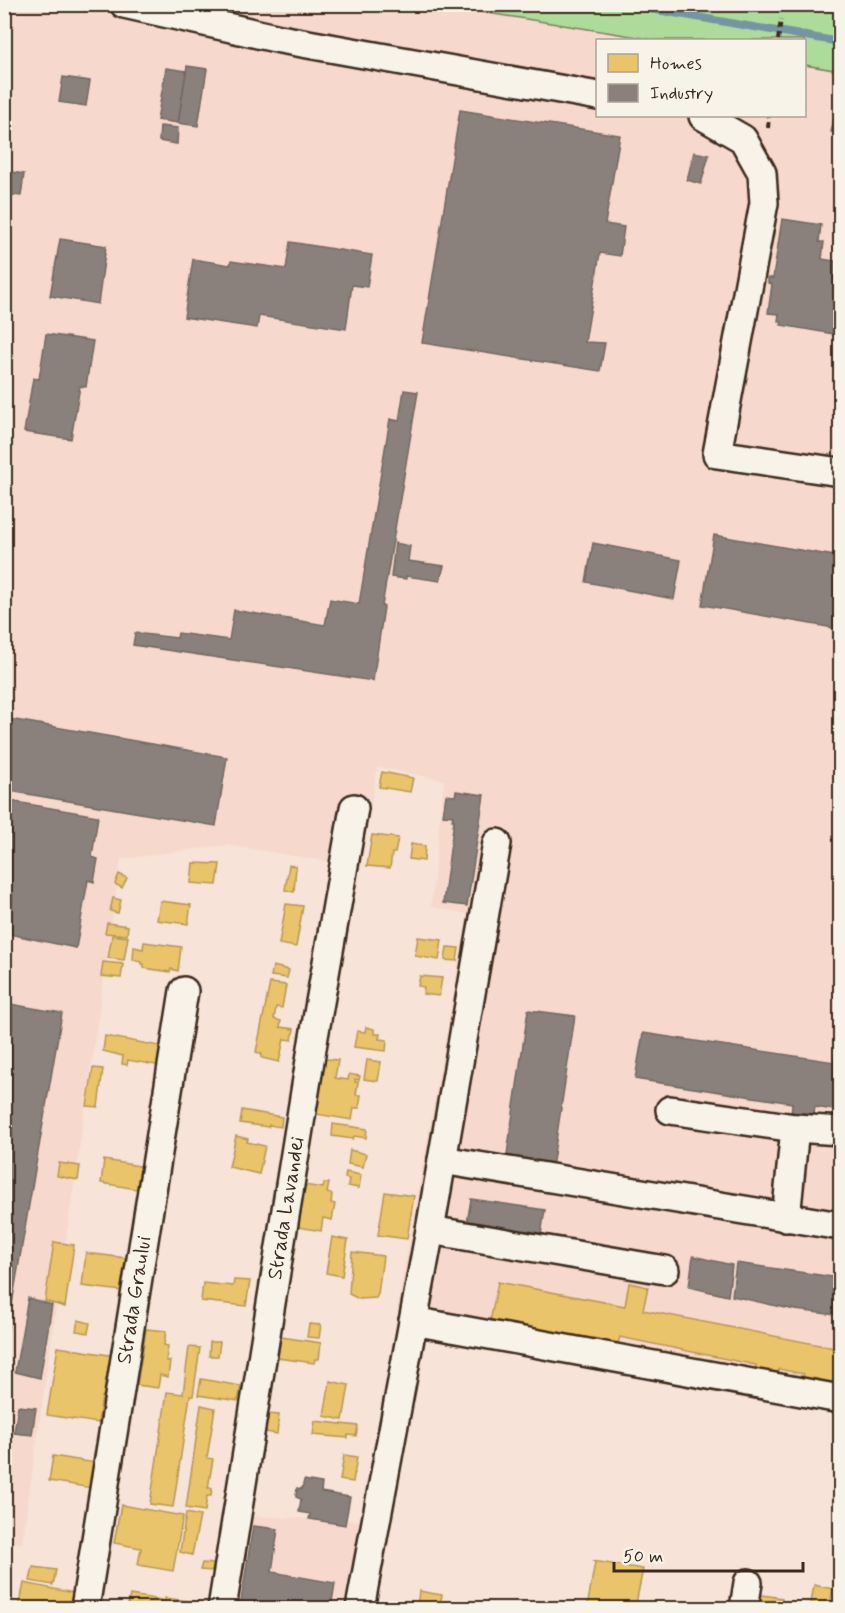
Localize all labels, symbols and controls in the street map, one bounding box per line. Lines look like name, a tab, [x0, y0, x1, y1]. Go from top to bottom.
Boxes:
legend	[596, 39, 806, 117]
text: Homes	[650, 52, 702, 76]
text: Industry	[650, 82, 713, 106]
street label: Strada Lavandei	[261, 1135, 312, 1282]
street label: Strada Graului	[110, 1234, 159, 1366]
scale bar	[614, 1535, 803, 1573]
text: 50 m	[623, 1545, 663, 1569]

